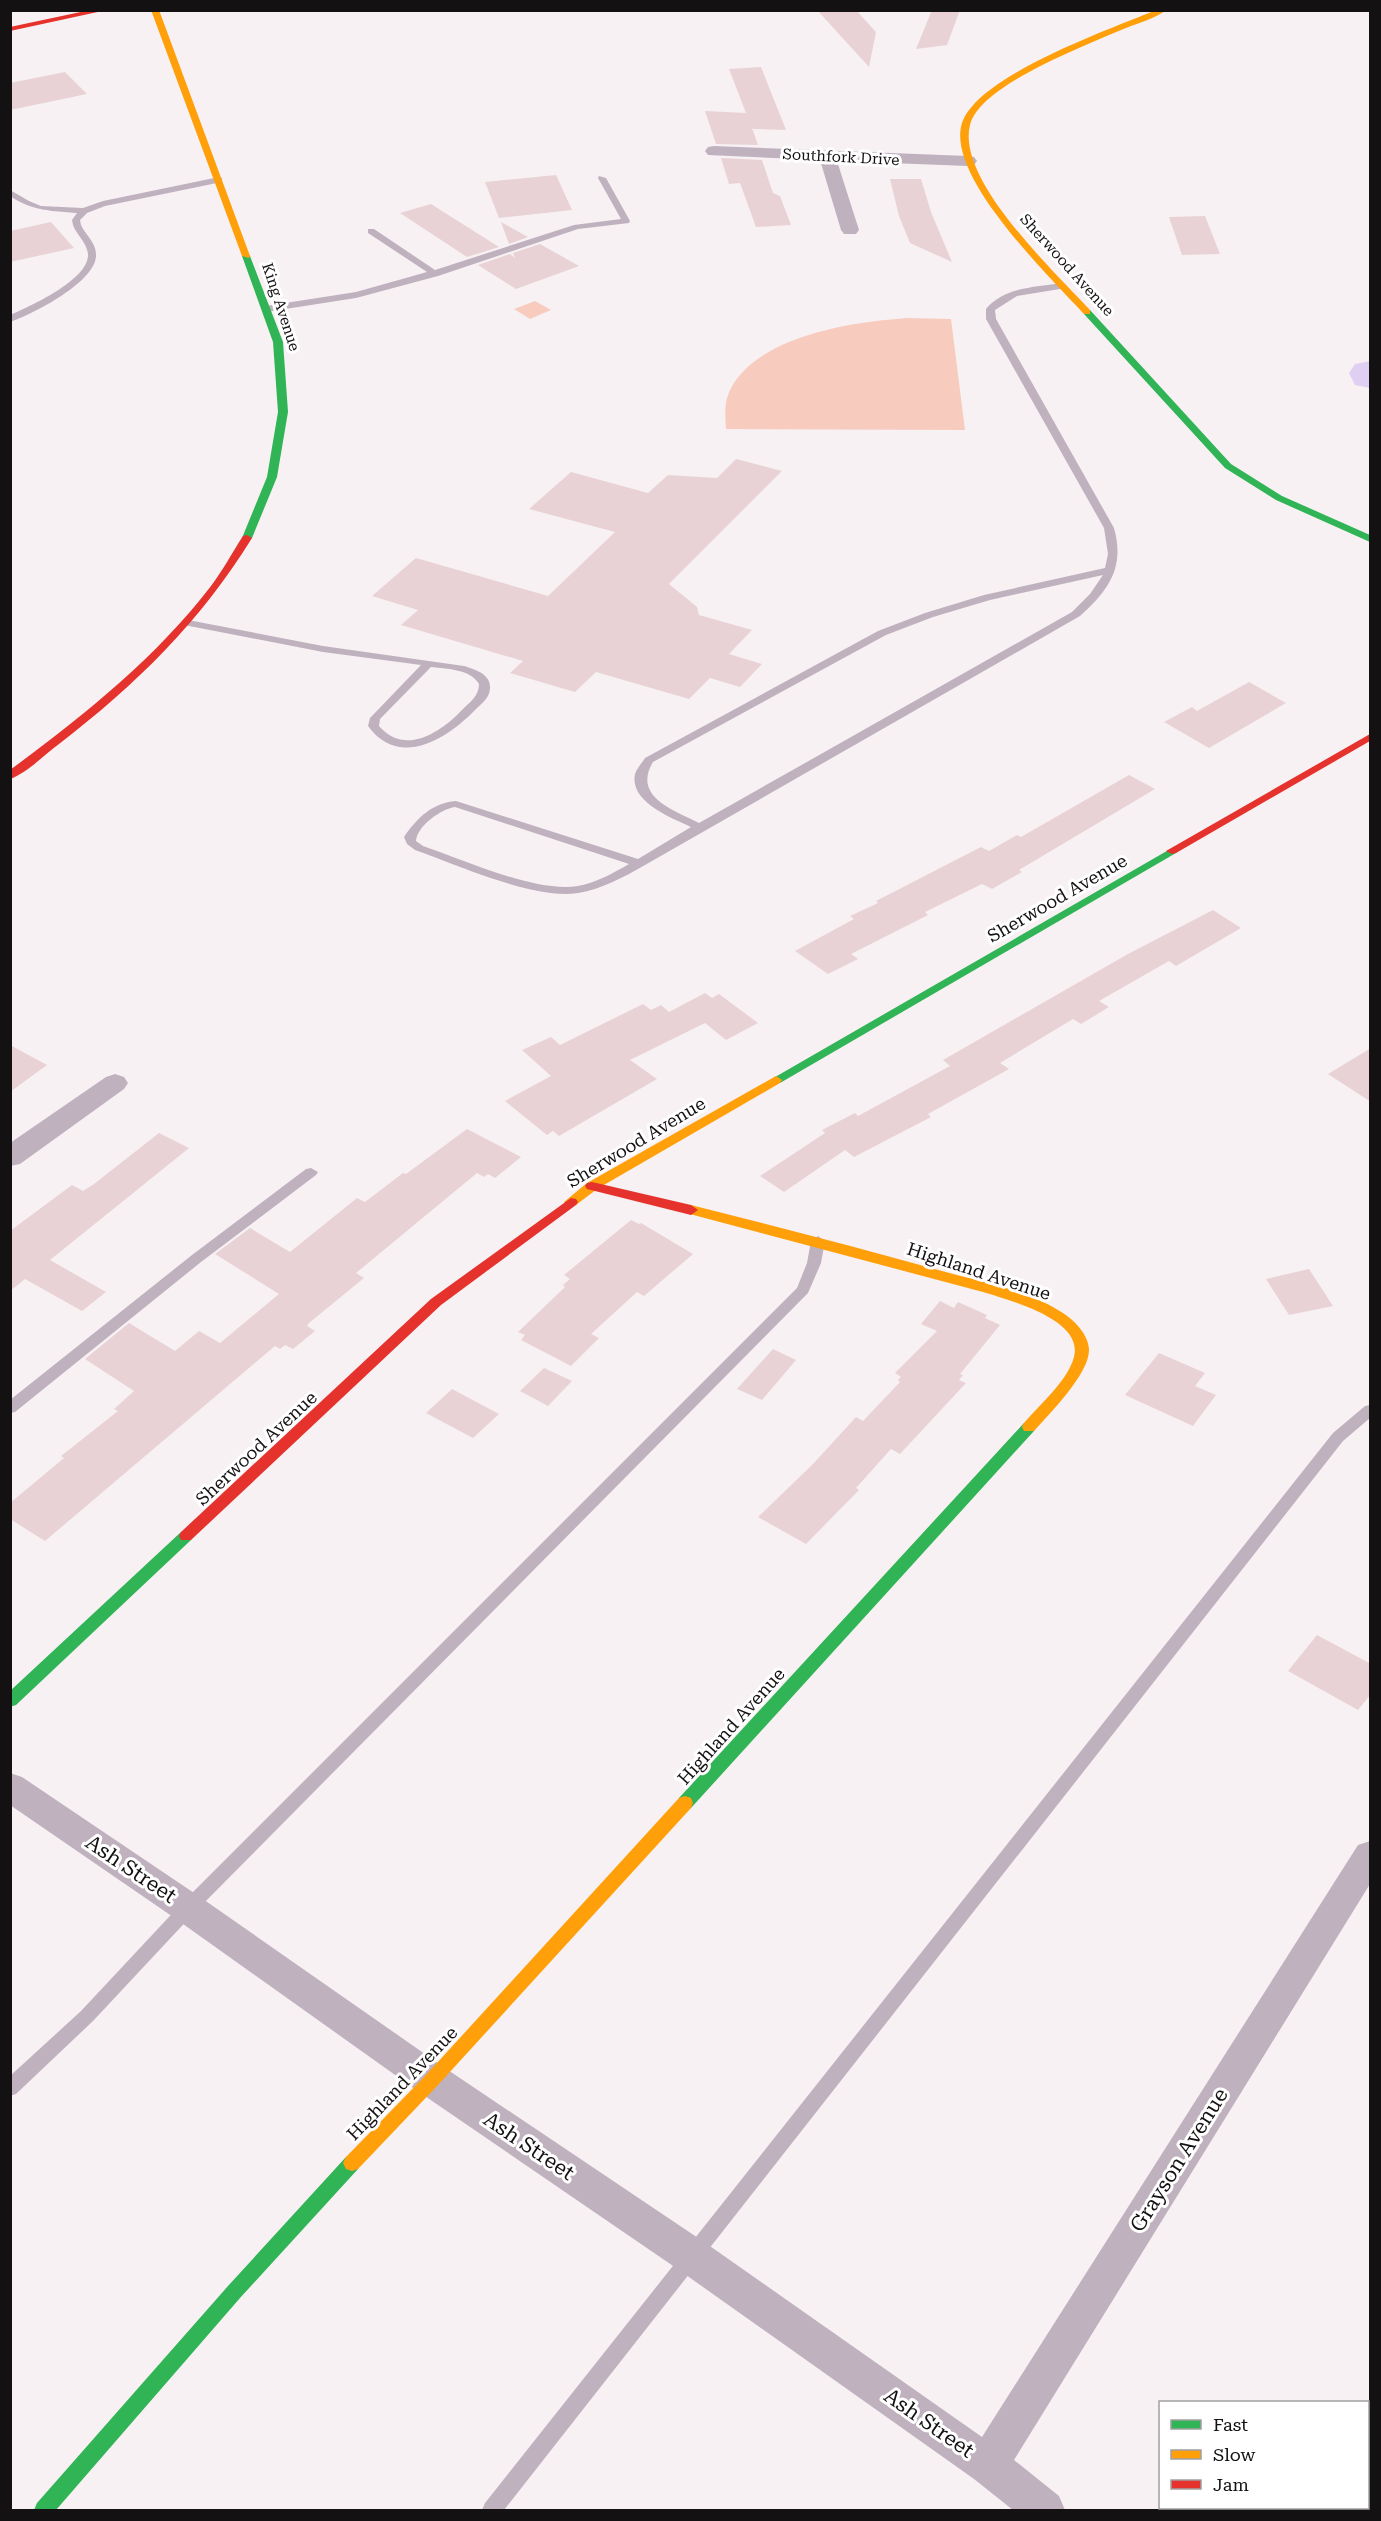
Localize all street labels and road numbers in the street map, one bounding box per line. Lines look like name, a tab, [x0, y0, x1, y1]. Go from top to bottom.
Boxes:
street label: Southfork Drive	[782, 145, 900, 169]
street label: Sherwood Avenue	[1016, 210, 1118, 320]
street label: King Avenue	[258, 261, 304, 353]
street label: Sherwood Avenue	[983, 849, 1131, 947]
street label: Sherwood Avenue	[563, 1092, 709, 1192]
street label: Highland Avenue	[904, 1238, 1054, 1304]
street label: Sherwood Avenue	[191, 1386, 321, 1509]
street label: Highland Avenue	[673, 1663, 789, 1789]
street label: Ash Street	[81, 1830, 181, 1908]
street label: Highland Avenue	[342, 2022, 462, 2144]
street label: Grayson Avenue	[1125, 2084, 1233, 2236]
street label: Ash Street	[479, 2107, 579, 2185]
street label: Ash Street	[880, 2383, 979, 2463]

